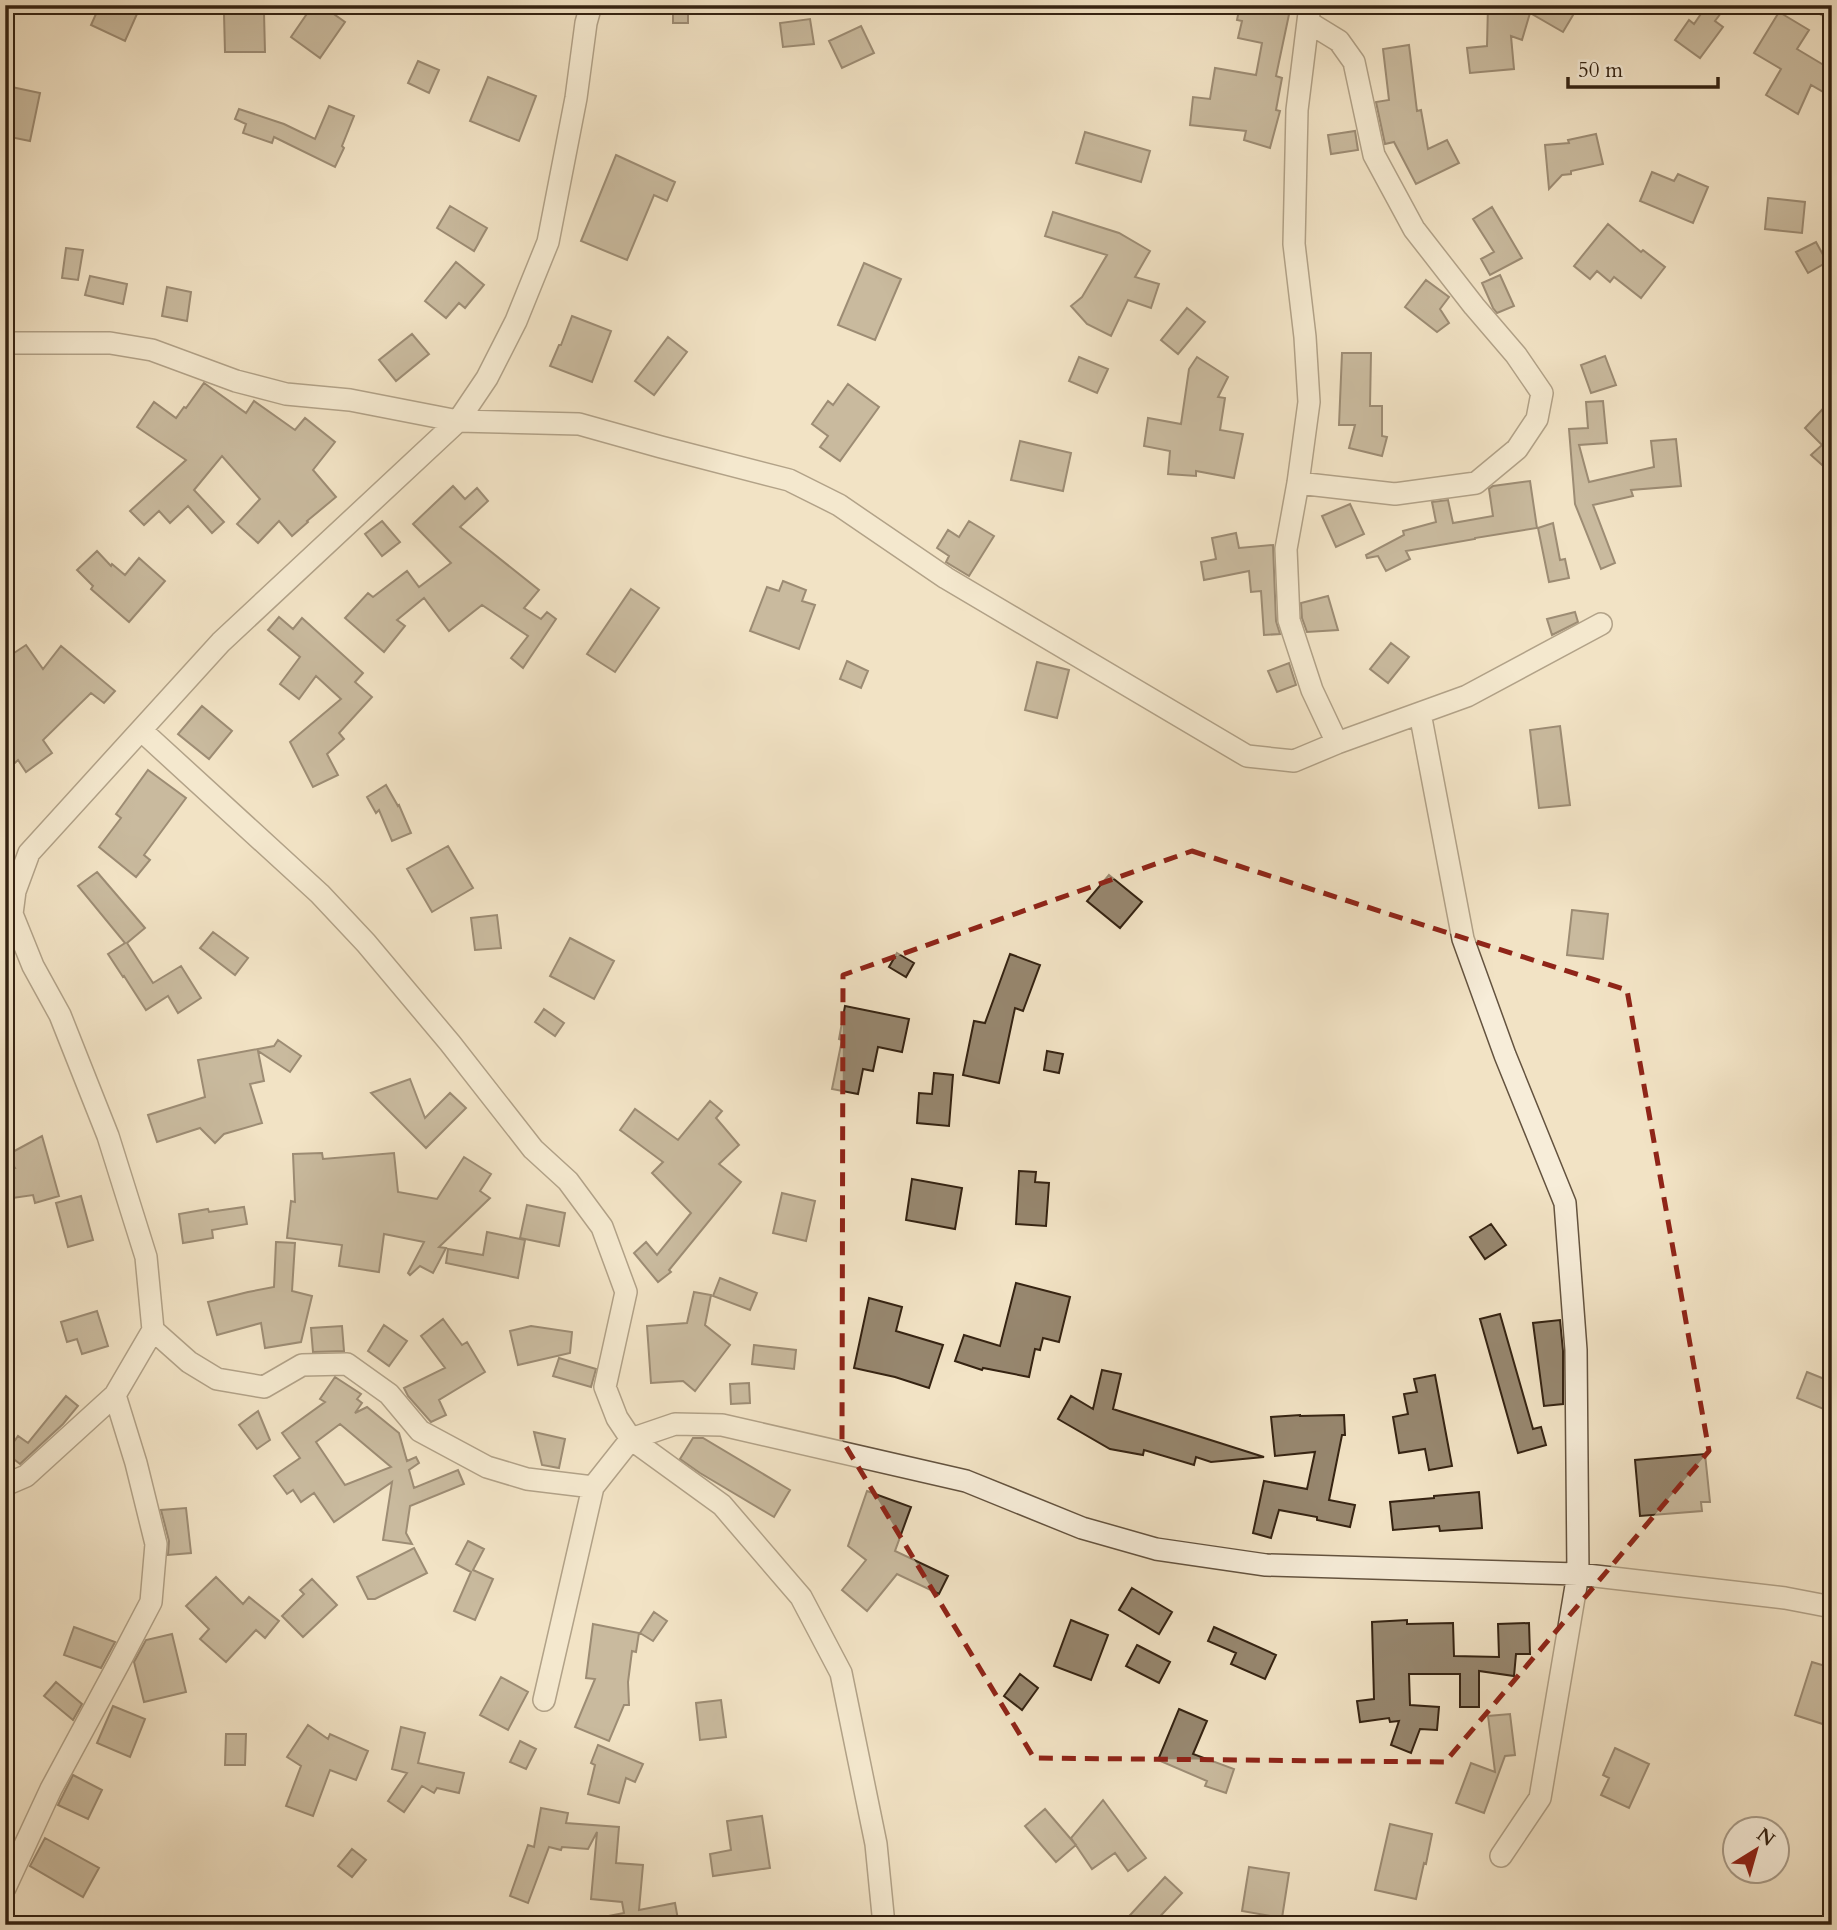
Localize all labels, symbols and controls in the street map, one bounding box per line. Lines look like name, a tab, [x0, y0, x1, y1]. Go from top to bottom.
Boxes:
scale bar	[1568, 46, 1718, 90]
text: 50 m	[1578, 56, 1623, 85]
north arrow	[1722, 1814, 1792, 1884]
text: N	[1751, 1822, 1780, 1853]

